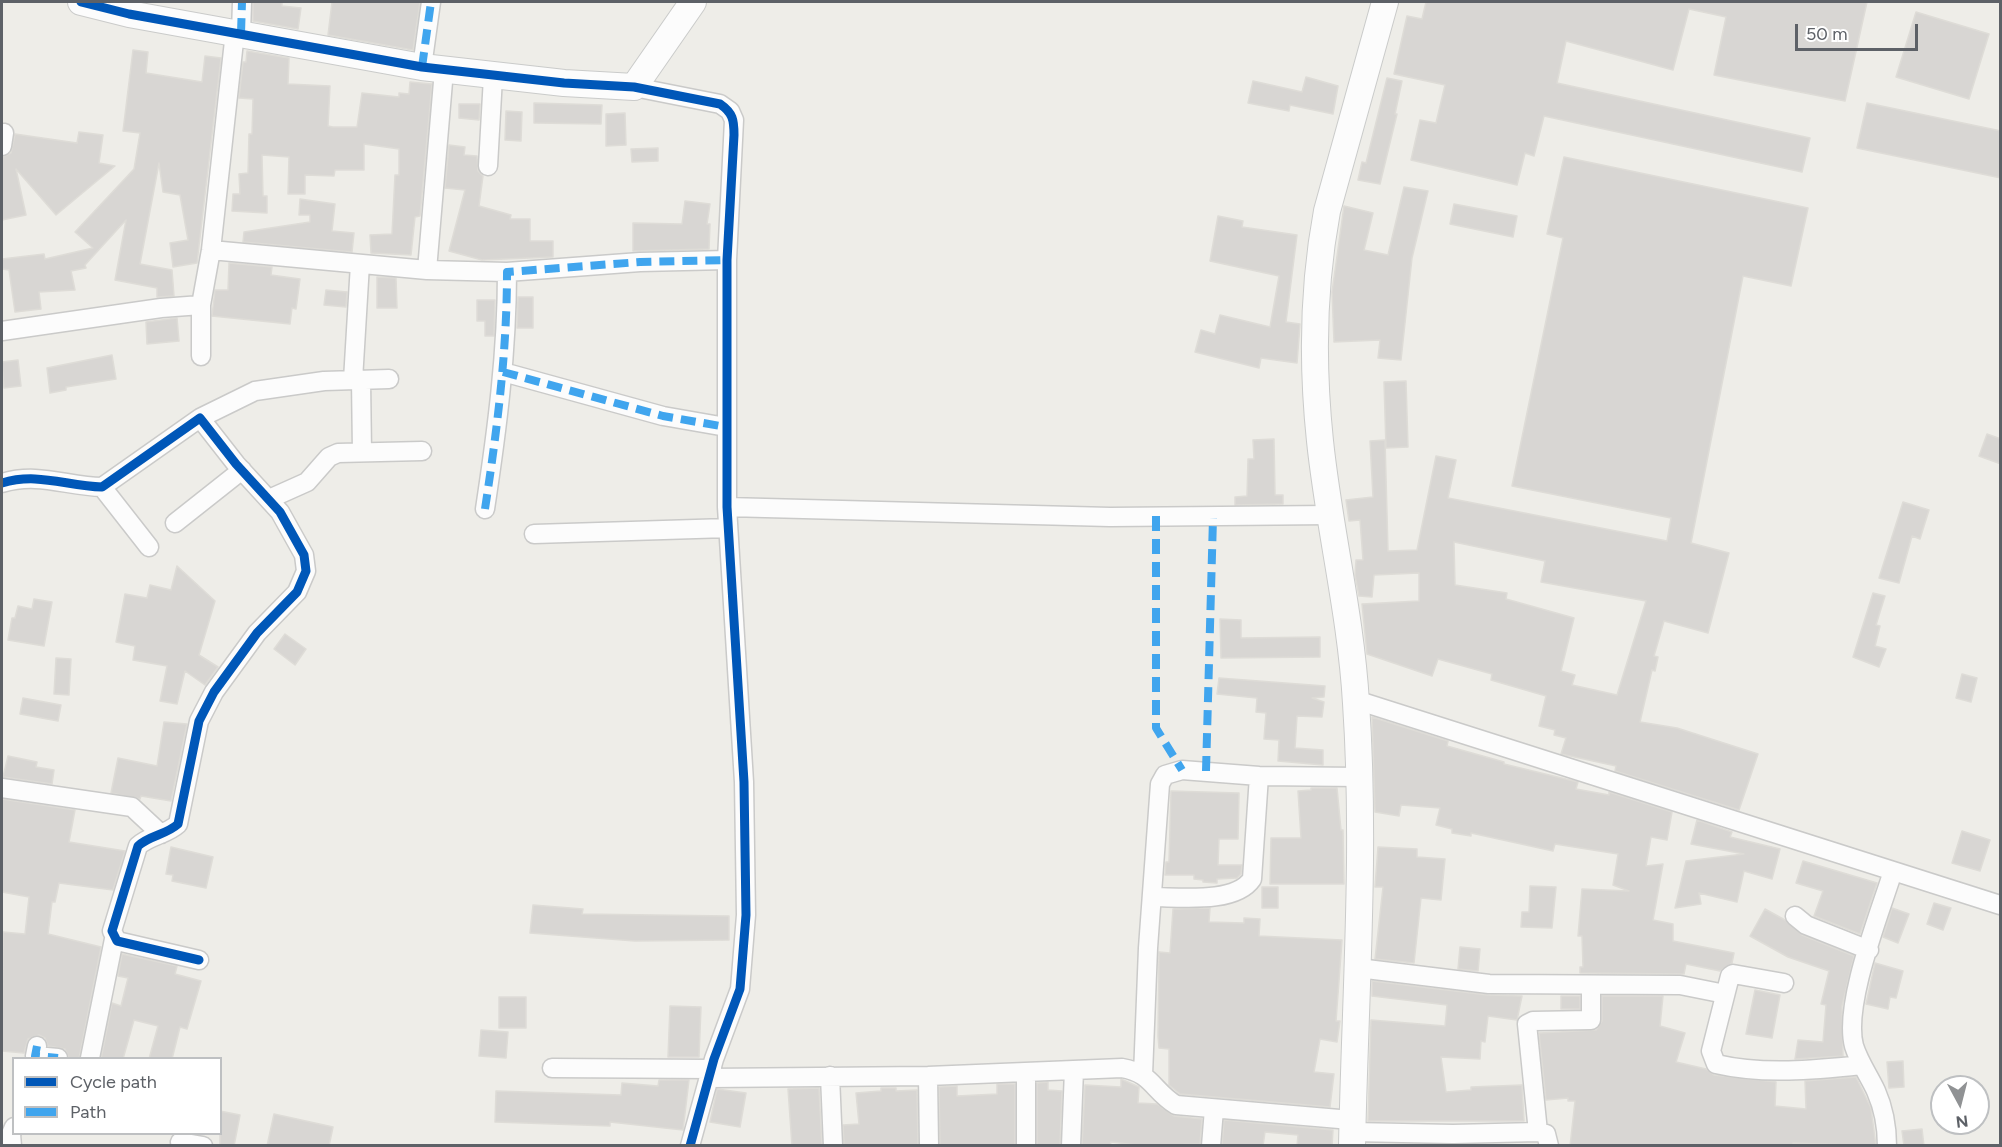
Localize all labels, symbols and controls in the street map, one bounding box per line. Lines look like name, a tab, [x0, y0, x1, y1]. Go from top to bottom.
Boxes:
scale bar	[1798, 12, 1921, 50]
text: 50 m	[1806, 23, 1848, 45]
legend	[12, 1057, 222, 1135]
text: Cycle path	[70, 1071, 157, 1093]
north arrow	[1930, 1075, 1990, 1135]
text: Path	[70, 1101, 106, 1123]
text: N	[1955, 1111, 1969, 1132]

